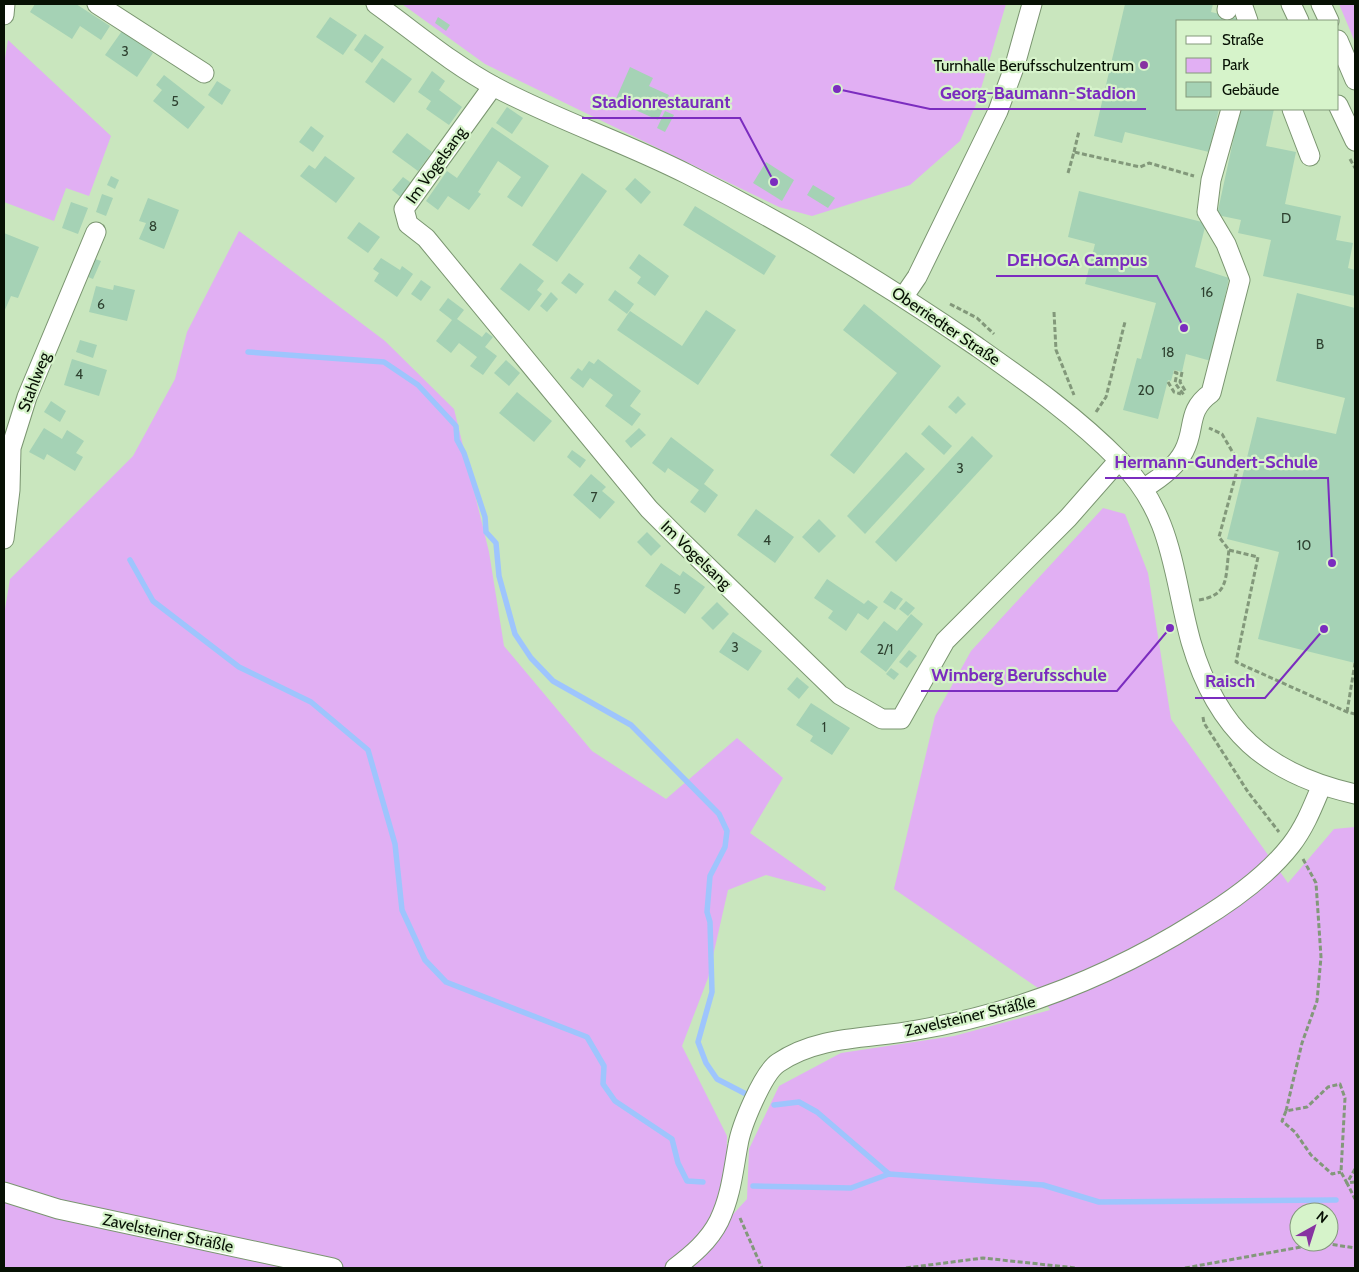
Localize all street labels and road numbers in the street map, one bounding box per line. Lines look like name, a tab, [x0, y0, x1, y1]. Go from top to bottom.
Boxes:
street label: Im Vogelsang	[402, 122, 471, 207]
street label: Oberriedter Straße	[888, 283, 1004, 369]
street label: Stahlweg	[14, 349, 54, 414]
street label: Im Vogelsang	[657, 517, 736, 594]
street label: Zavelsteiner Sträßle	[903, 992, 1037, 1040]
street label: Zavelsteiner Sträßle	[101, 1210, 235, 1256]

